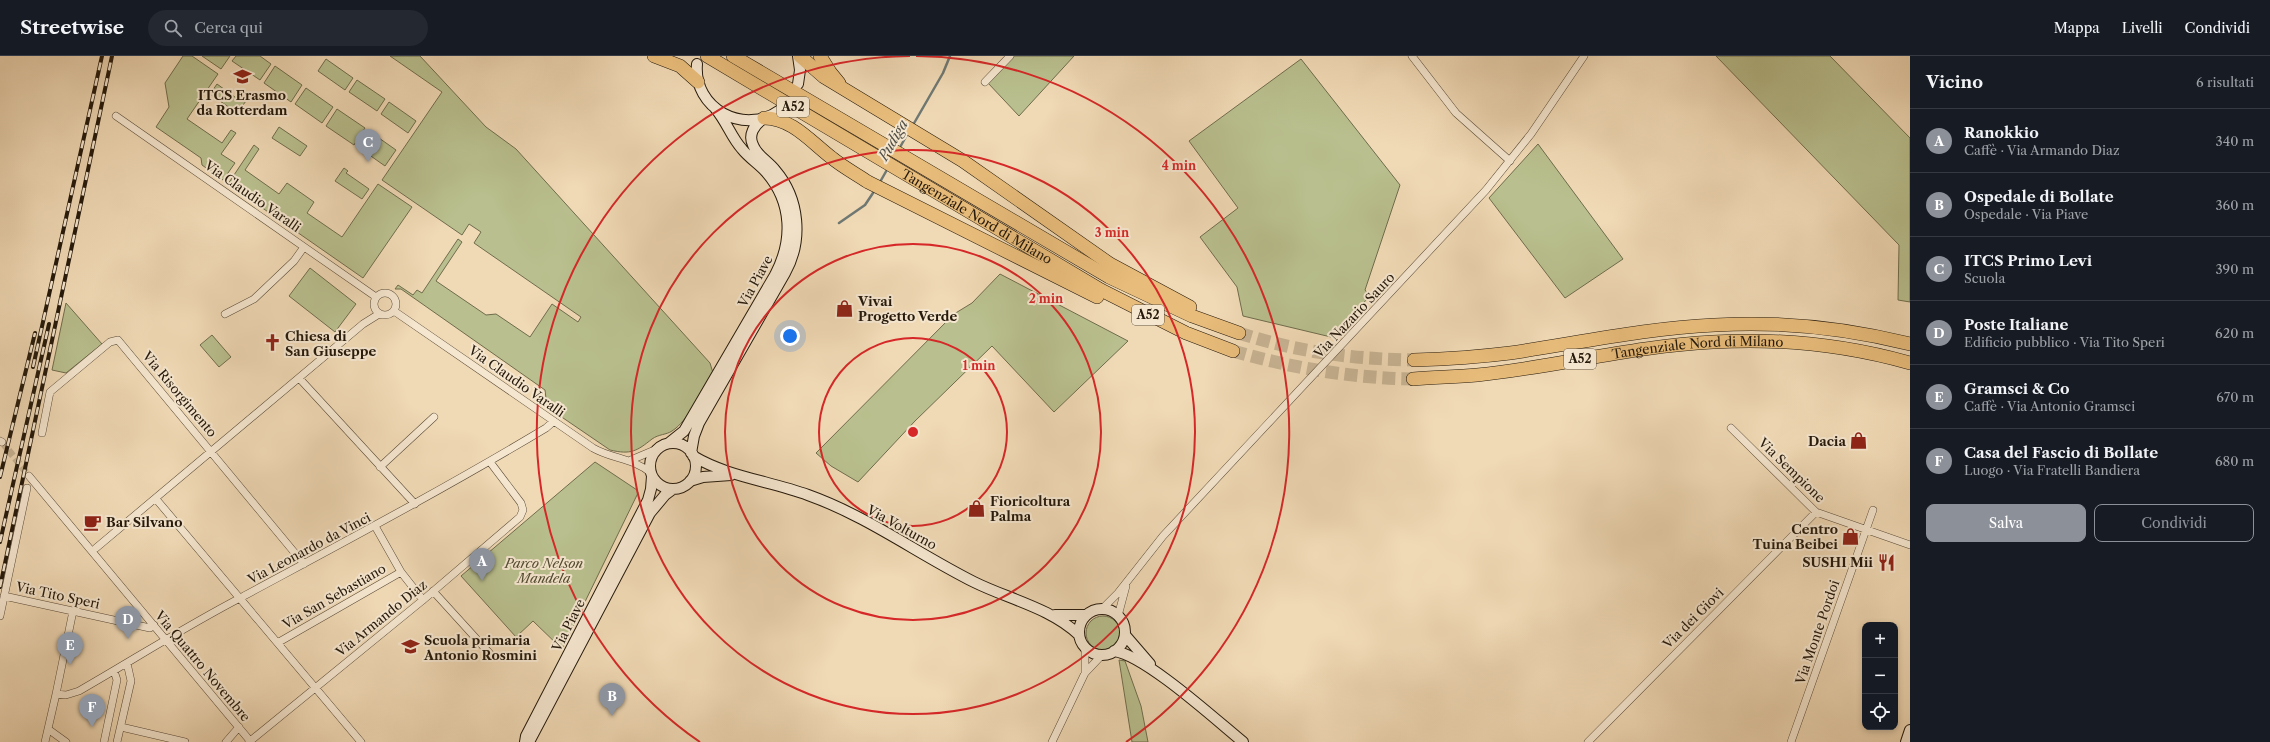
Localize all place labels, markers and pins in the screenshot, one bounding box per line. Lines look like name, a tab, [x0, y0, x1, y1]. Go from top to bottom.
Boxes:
school or university icon: ITCS Erasmo da Rotterdam	[232, 66, 252, 86]
place label: ITCS Erasmo da Rotterdam	[196, 87, 288, 118]
pin: C	[355, 129, 381, 162]
place label: Vivai Progetto Verde	[857, 293, 958, 324]
shop icon: Vivai Progetto Verde	[835, 298, 855, 318]
place label: Chiesa di San Giuseppe	[285, 328, 376, 359]
church icon: Chiesa di San Giuseppe	[262, 333, 282, 353]
centre of rings	[906, 425, 920, 439]
shop icon: Dacia	[1849, 431, 1869, 451]
place label: Dacia	[1808, 433, 1846, 449]
place label: Fioricoltura Palma	[990, 493, 1071, 524]
shop icon: Fioricoltura Palma	[967, 498, 987, 518]
cafe icon: Bar Silvano	[83, 512, 103, 532]
place label: Bar Silvano	[106, 514, 183, 530]
place label: Centro Tuina Beibei	[1753, 521, 1838, 552]
shop icon: Centro Tuina Beibei	[1841, 526, 1861, 546]
pin: A	[469, 548, 495, 581]
restaurant icon: SUSHI Mii	[1876, 552, 1896, 572]
place label: SUSHI Mii	[1802, 554, 1873, 570]
pin: D	[115, 606, 141, 639]
pin: E	[57, 632, 83, 665]
place label: Scuola primaria Antonio Rosmini	[423, 632, 537, 663]
school or university icon: Scuola primaria Antonio Rosmini	[401, 637, 421, 657]
pin: B	[599, 683, 625, 716]
pin: F	[79, 694, 105, 727]

